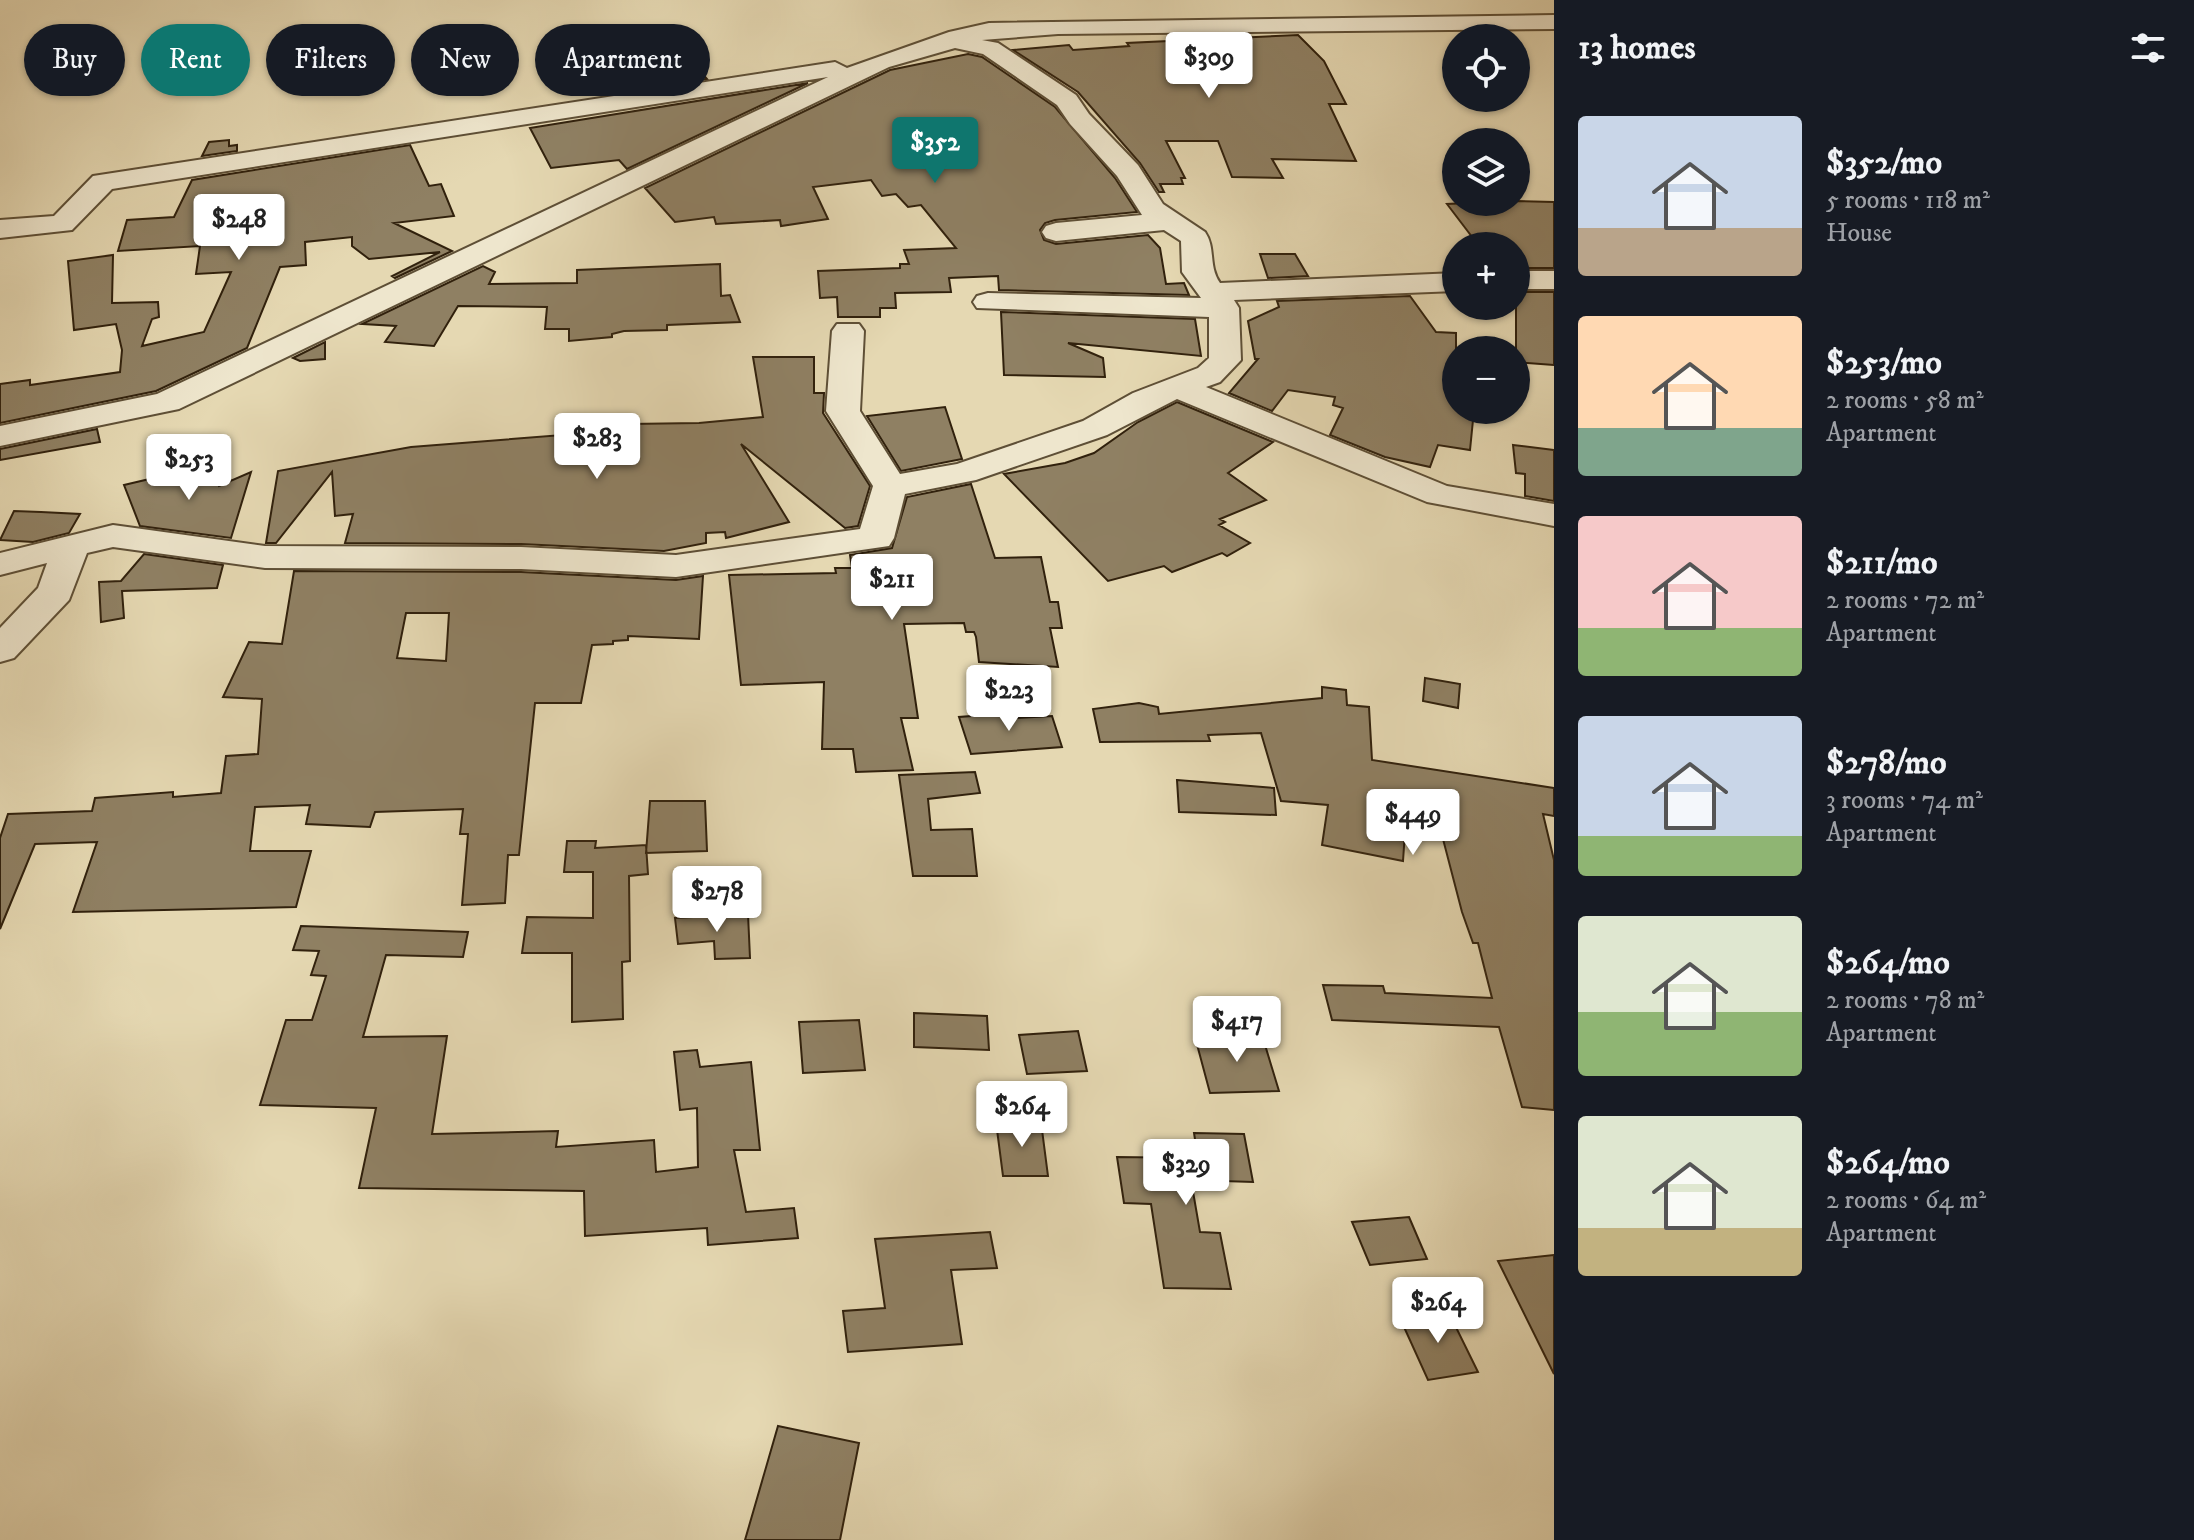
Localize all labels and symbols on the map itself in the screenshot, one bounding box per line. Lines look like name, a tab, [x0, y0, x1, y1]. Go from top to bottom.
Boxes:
pin: $309	[1162, 32, 1256, 100]
pin: $352	[888, 117, 982, 185]
pin: $248	[192, 194, 286, 262]
pin: $283	[550, 413, 644, 481]
pin: $253	[142, 434, 236, 502]
pin: $211	[845, 554, 939, 622]
pin: $223	[962, 665, 1056, 733]
pin: $449	[1366, 789, 1460, 857]
pin: $278	[670, 866, 764, 934]
pin: $417	[1190, 996, 1284, 1064]
pin: $264	[975, 1081, 1069, 1149]
pin: $329	[1139, 1139, 1233, 1207]
pin: $264	[1391, 1277, 1485, 1345]

